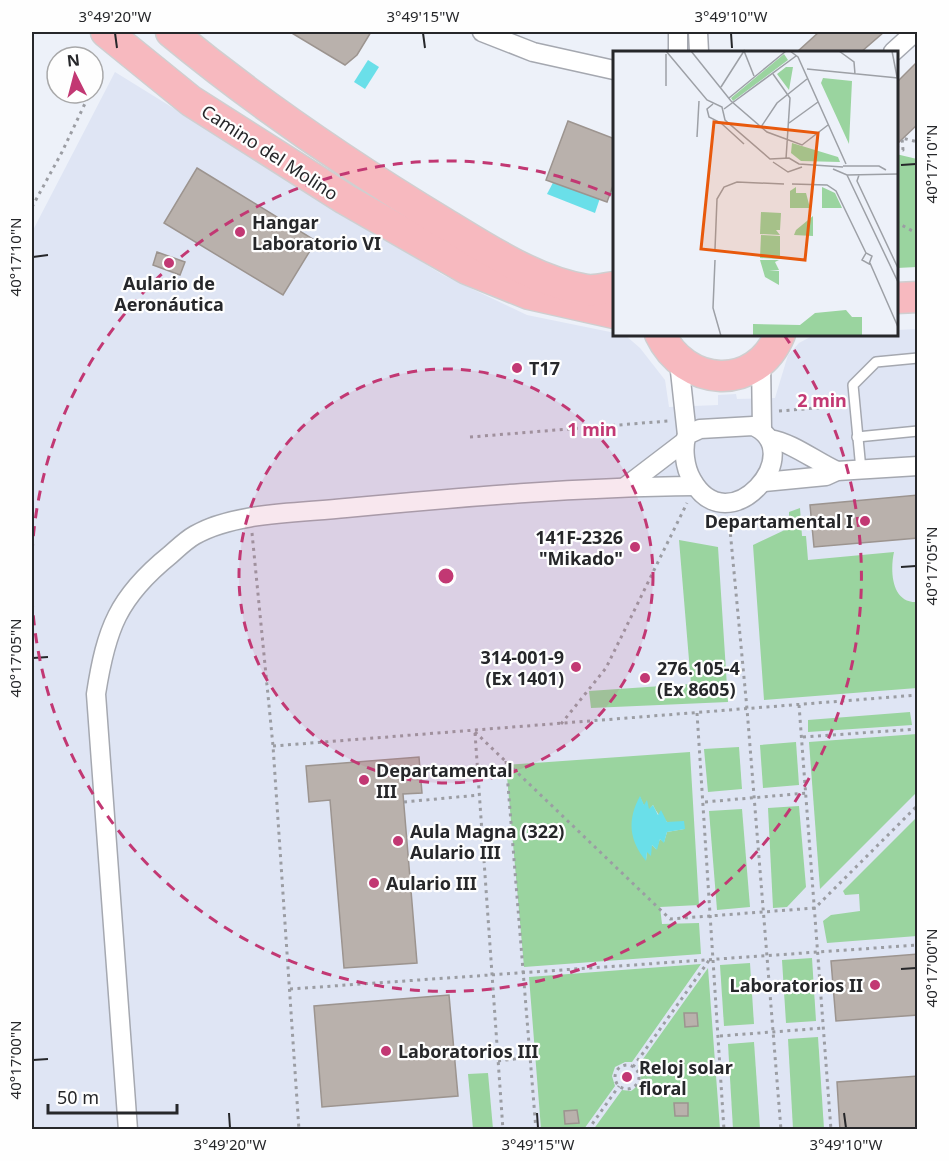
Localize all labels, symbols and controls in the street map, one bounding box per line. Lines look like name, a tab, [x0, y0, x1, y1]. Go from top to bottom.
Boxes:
text: 3°49'20"W	[78, 6, 152, 26]
text: 3°49'15"W	[386, 6, 460, 26]
text: 3°49'10"W	[694, 6, 768, 26]
north arrow	[45, 45, 105, 105]
text: N	[66, 48, 81, 72]
inset map	[613, 51, 898, 336]
street label: Camino del Molino	[197, 99, 343, 205]
text: 40°17'10"N	[921, 125, 941, 203]
place label: Hangar Laboratorio VI	[252, 210, 381, 255]
text: 40°17'10"N	[5, 218, 25, 296]
marker: Hangar Laboratorio VI	[233, 225, 247, 239]
marker: Aulario de Aeronáutica	[162, 256, 176, 270]
place label: Aulario de Aeronáutica	[114, 271, 224, 316]
place label: T17	[529, 356, 560, 380]
marker: T17	[510, 361, 524, 375]
text: 2 min	[797, 388, 847, 412]
text: 1 min	[567, 417, 617, 441]
place label: Departamental I	[705, 509, 853, 533]
marker: Departamental I	[858, 514, 872, 528]
place label: 141F-2326 "Mikado"	[535, 525, 623, 570]
text: 40°17'05"N	[921, 527, 941, 605]
marker: 141F-2326 "Mikado"	[628, 540, 642, 554]
centre of rings	[436, 566, 456, 586]
text: 40°17'05"N	[5, 619, 25, 697]
place label: 314-001-9 (Ex 1401)	[480, 645, 564, 690]
place label: 276.105-4 (Ex 8605)	[657, 656, 740, 701]
marker: 314-001-9 (Ex 1401)	[569, 660, 583, 674]
marker: 276.105-4 (Ex 8605)	[638, 671, 652, 685]
place label: Departamental III	[376, 758, 513, 803]
marker: Departamental III	[357, 773, 371, 787]
place label: Aula Magna (322) Aulario III	[410, 819, 564, 864]
marker: Aula Magna (322) Aulario III	[391, 834, 405, 848]
place label: Aulario III	[386, 871, 477, 895]
marker: Aulario III	[367, 876, 381, 890]
text: 40°17'00"N	[921, 929, 941, 1007]
place label: Laboratorios II	[730, 973, 863, 997]
marker: Laboratorios II	[868, 978, 882, 992]
text: 40°17'00"N	[5, 1021, 25, 1099]
place label: Laboratorios III	[398, 1039, 538, 1063]
marker: Laboratorios III	[379, 1044, 393, 1058]
place label: Reloj solar floral	[639, 1055, 733, 1100]
marker: Reloj solar floral	[620, 1070, 634, 1084]
scale bar	[48, 1077, 177, 1115]
text: 50 m	[57, 1085, 99, 1109]
text: 3°49'20"W	[193, 1134, 267, 1154]
text: 3°49'15"W	[501, 1134, 575, 1154]
text: 3°49'10"W	[809, 1134, 883, 1154]

